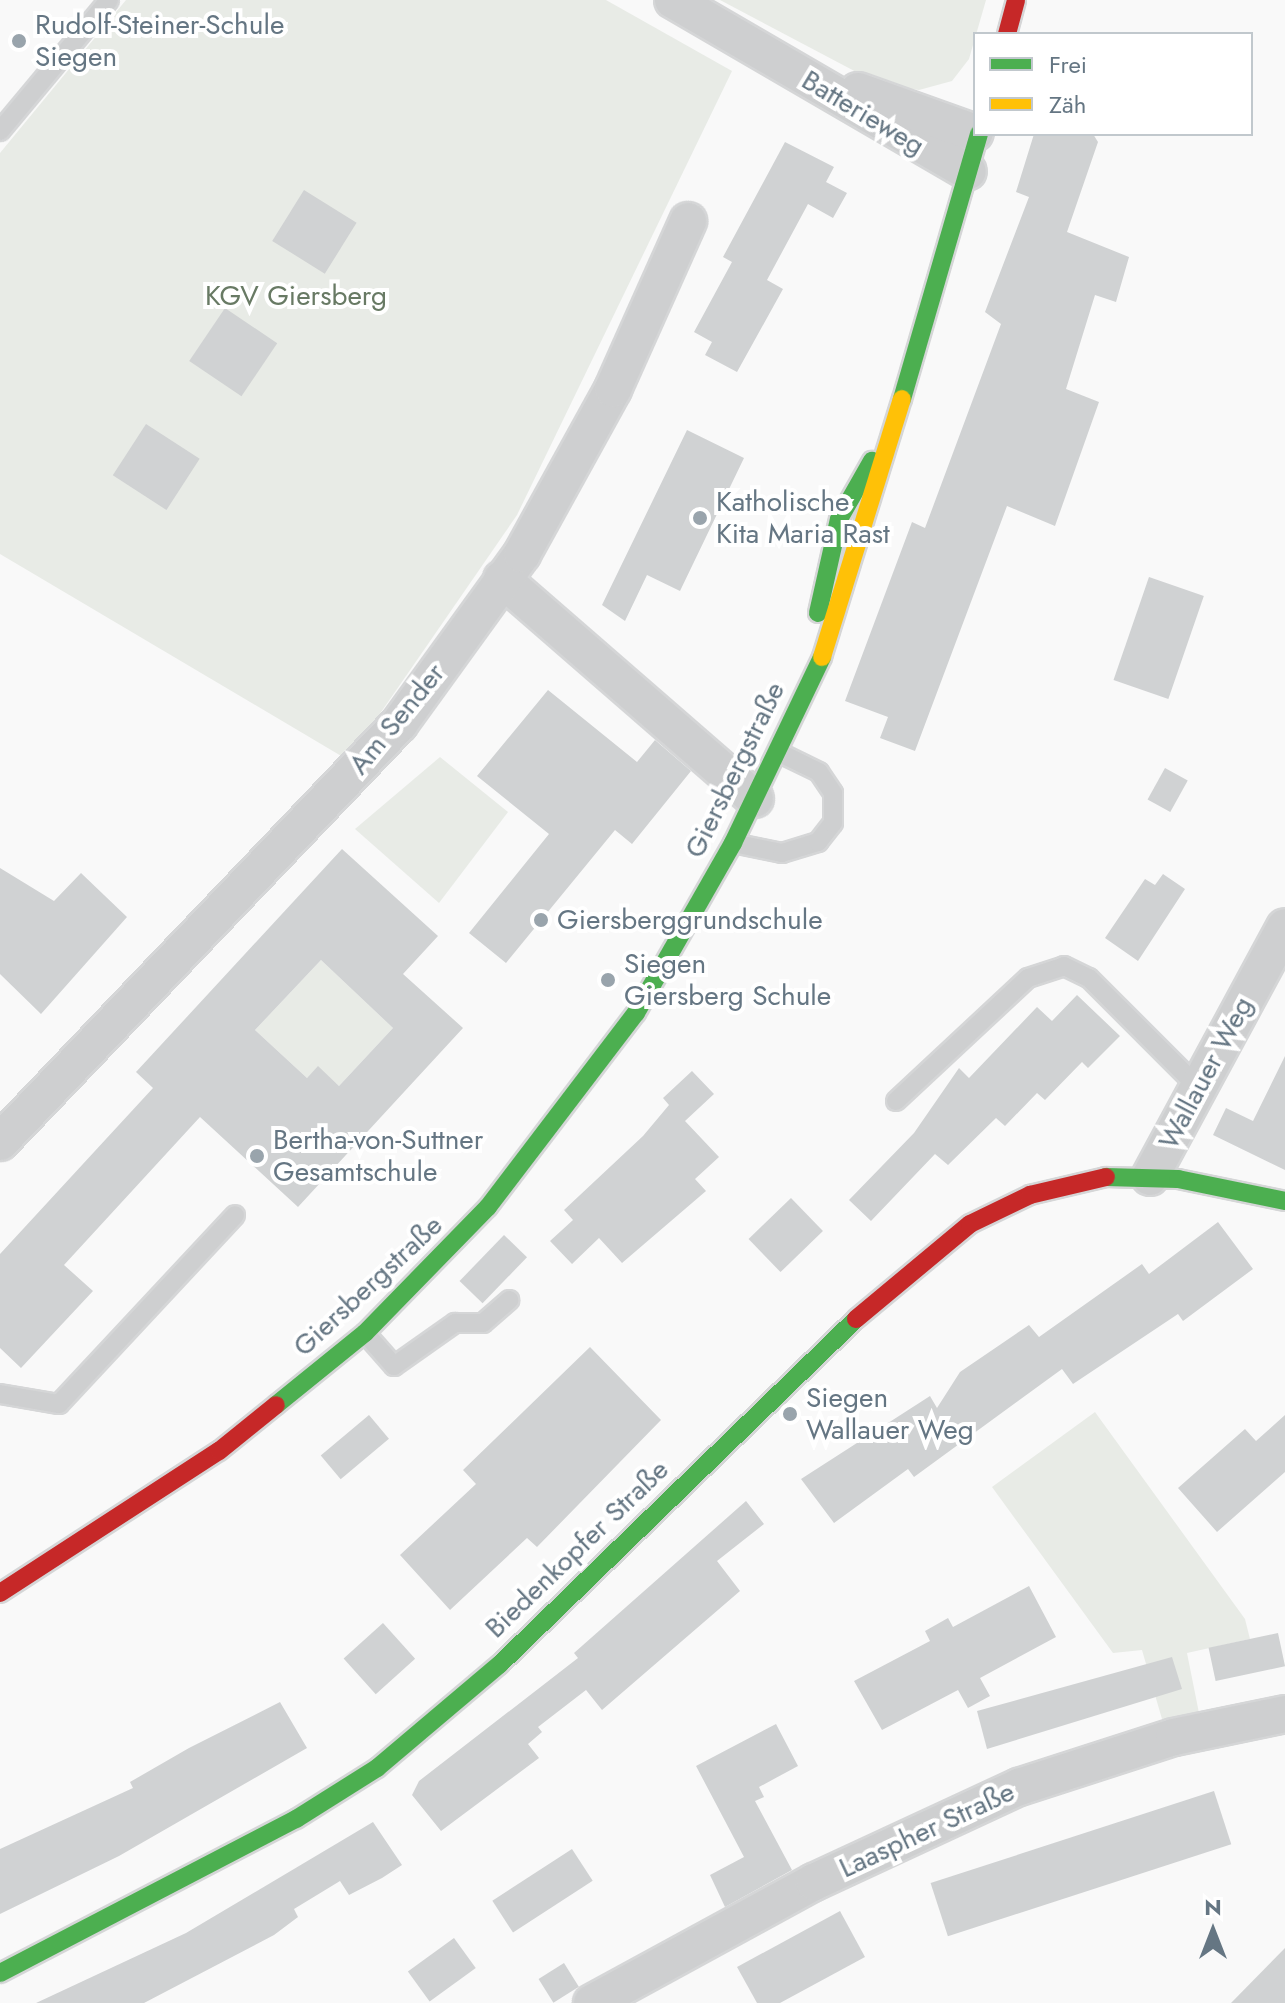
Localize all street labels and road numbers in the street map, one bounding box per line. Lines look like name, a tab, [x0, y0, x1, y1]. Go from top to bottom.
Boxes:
street label: Batterieweg	[796, 63, 930, 163]
street label: Am Sender	[342, 657, 452, 781]
street label: Giersbergstraße	[678, 677, 792, 863]
street label: Wallauer Weg	[1152, 991, 1260, 1155]
street label: Giersbergstraße	[287, 1209, 449, 1363]
street label: Biedenkopfer Straße	[479, 1453, 675, 1645]
street label: Laaspher Straße	[834, 1775, 1020, 1885]

